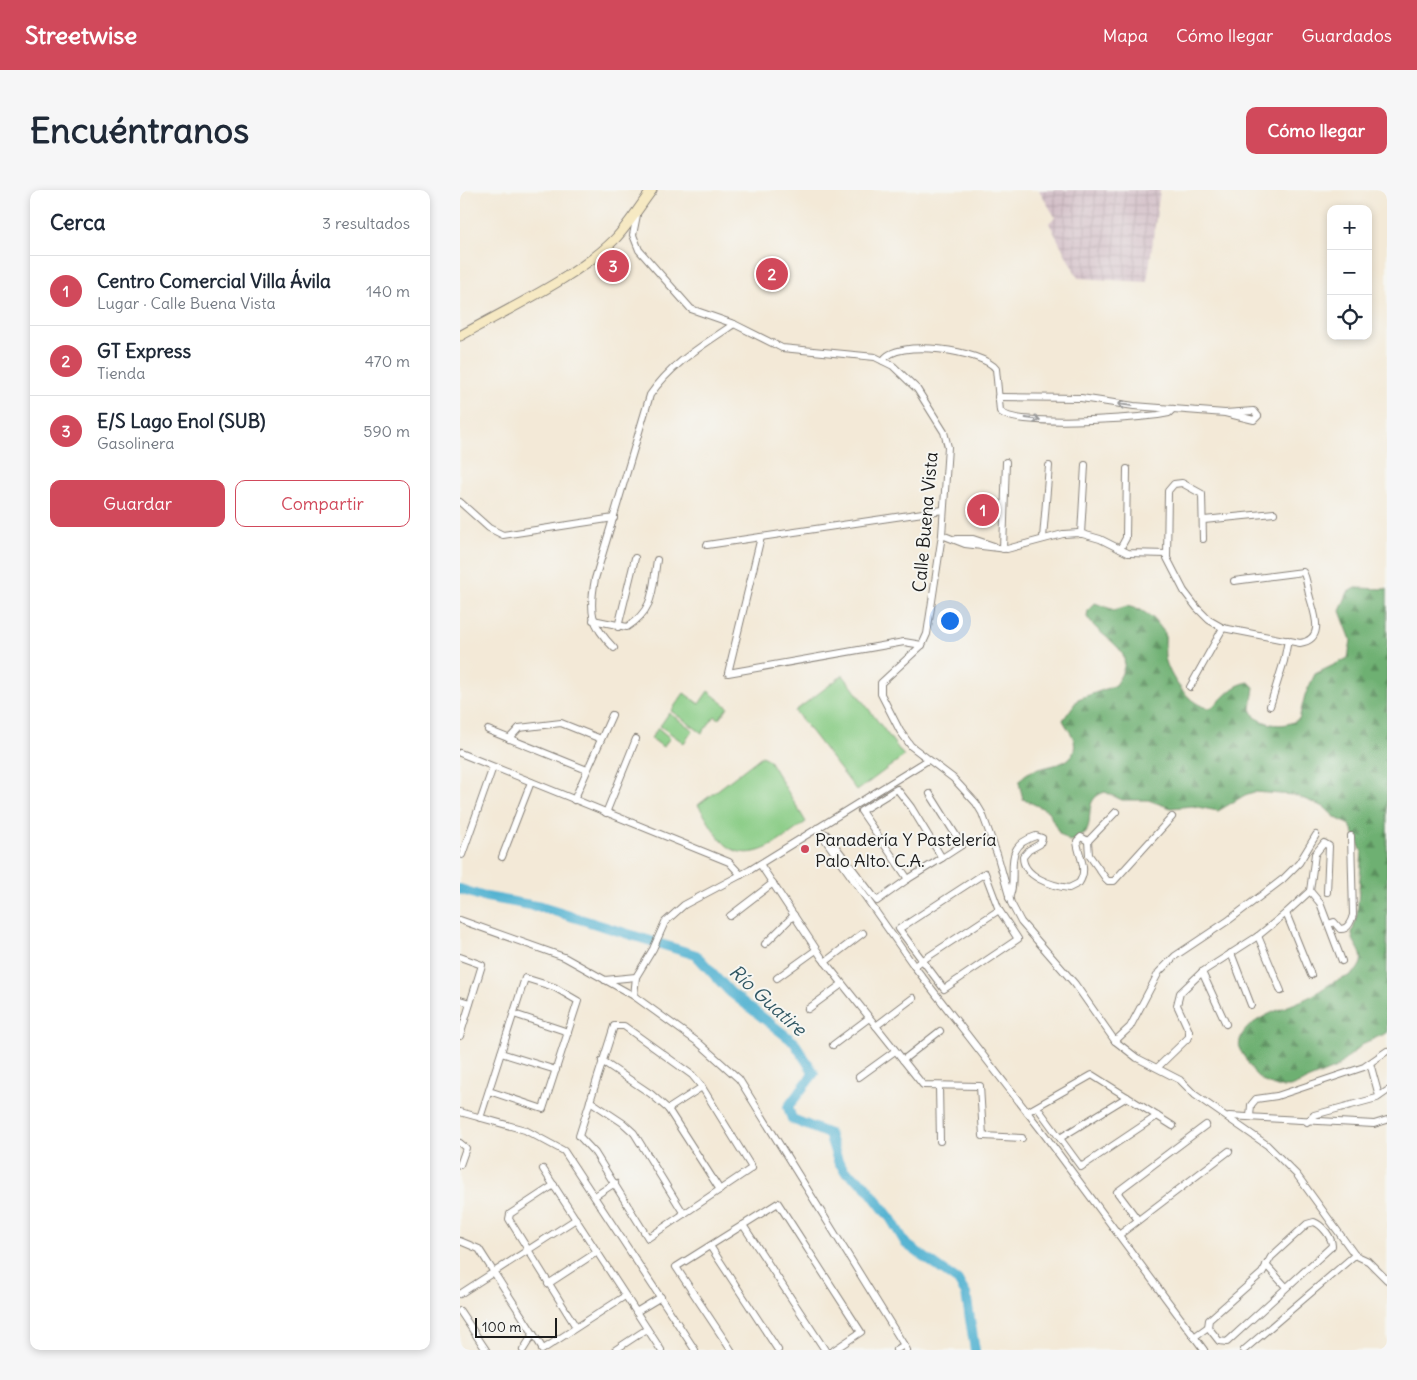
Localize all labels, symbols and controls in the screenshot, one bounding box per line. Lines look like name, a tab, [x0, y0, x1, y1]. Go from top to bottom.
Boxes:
text: Streetwise	[25, 20, 137, 50]
text: Mapa	[1103, 24, 1148, 47]
text: Cómo llegar	[1176, 24, 1273, 47]
text: Guardados	[1301, 24, 1392, 47]
button: Cómo llegar	[1246, 107, 1387, 154]
text: Encuéntranos	[30, 108, 249, 152]
map controls	[1327, 205, 1372, 340]
button: +	[1327, 205, 1372, 250]
text: Cerca	[50, 209, 105, 236]
text: 3 resultados	[322, 213, 410, 233]
pin: 3	[597, 247, 629, 285]
button: −	[1327, 250, 1372, 295]
pin: 2	[756, 255, 788, 293]
text: Centro Comercial Villa Ávila	[97, 269, 331, 293]
text: 1	[63, 281, 69, 301]
text: 140 m	[366, 281, 410, 301]
text: Lugar · Calle Buena Vista	[97, 293, 276, 313]
button: locate	[1327, 295, 1372, 340]
text: GT Express	[97, 339, 191, 363]
text: 2	[62, 351, 70, 371]
text: 470 m	[365, 351, 410, 371]
text: Tienda	[97, 363, 145, 383]
one-way arrow	[1117, 400, 1133, 410]
text: E/S Lago Enol (SUB)	[97, 409, 266, 433]
one-way arrow	[1024, 414, 1040, 424]
text: 3	[61, 421, 71, 441]
text: 590 m	[363, 421, 410, 441]
text: Gasolinera	[97, 433, 175, 453]
street label: Calle Buena Vista	[907, 451, 943, 593]
button: Guardar	[50, 480, 225, 527]
button: Compartir	[235, 480, 410, 527]
pin: 1	[967, 491, 999, 529]
your location	[937, 608, 963, 634]
place label: Panadería Y Pastelería Palo Alto. C.A.	[815, 828, 997, 872]
marker: Panadería Y Pastelería Palo Alto. C.A.	[799, 843, 811, 855]
water label: Río Guatire	[725, 959, 813, 1042]
scale bar	[475, 1315, 558, 1338]
text: 100 m	[482, 1318, 522, 1336]

